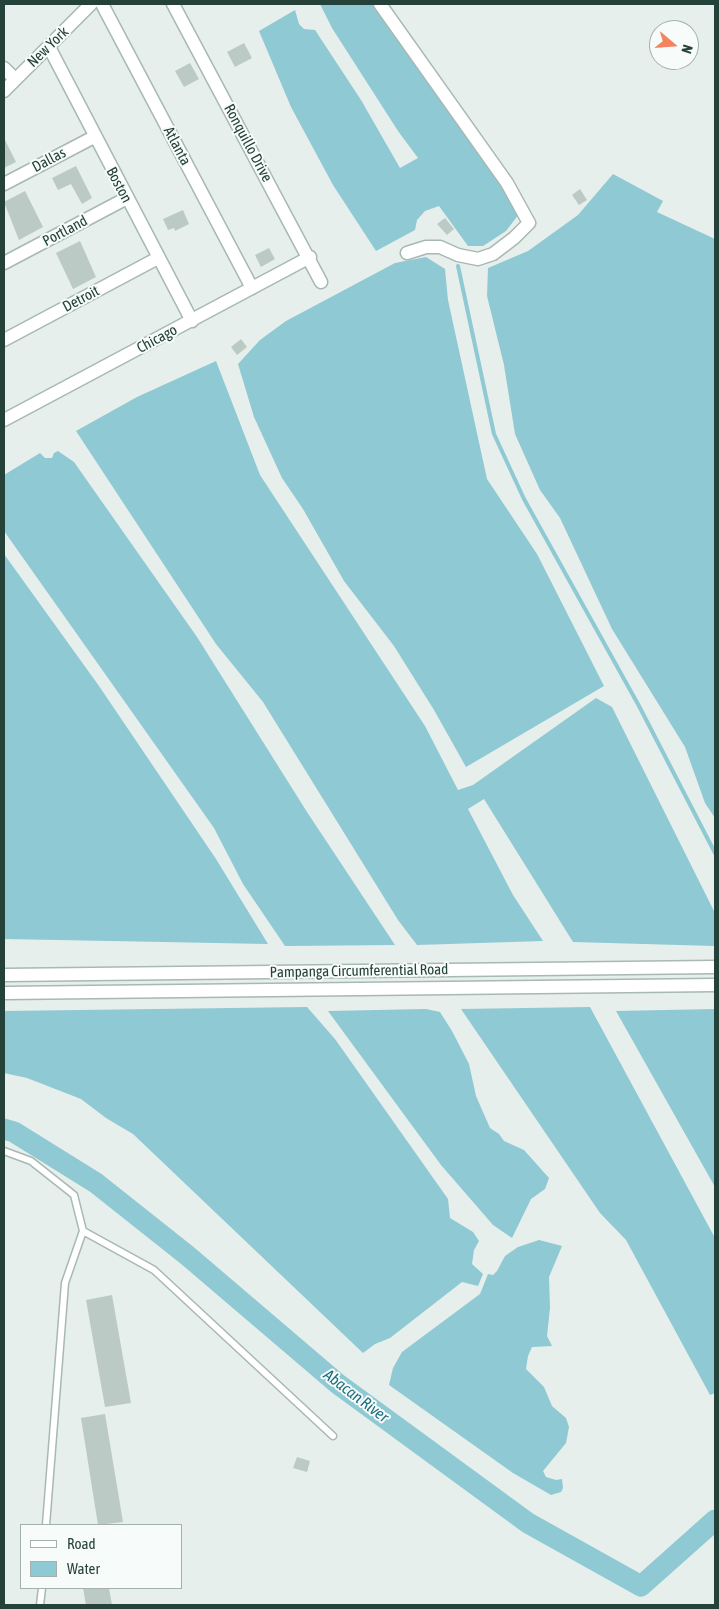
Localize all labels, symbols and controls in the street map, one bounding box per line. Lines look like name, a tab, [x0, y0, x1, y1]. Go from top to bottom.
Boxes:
north arrow	[649, 20, 699, 70]
street label: New York	[24, 23, 72, 71]
text: N	[678, 43, 696, 56]
street label: Ronquillo Drive	[220, 101, 276, 185]
street label: Atlanta	[159, 124, 195, 168]
street label: Dallas	[29, 144, 69, 176]
street label: Boston	[102, 164, 136, 206]
street label: Portland	[40, 212, 90, 250]
street label: Detroit	[60, 282, 102, 316]
street label: Chicago	[134, 321, 180, 357]
street label: Pampanga Circumferential Road	[270, 960, 448, 982]
water label: Abacan River	[320, 1365, 392, 1427]
legend	[20, 1524, 182, 1589]
text: Road	[67, 1535, 96, 1552]
text: Water	[67, 1560, 100, 1577]

